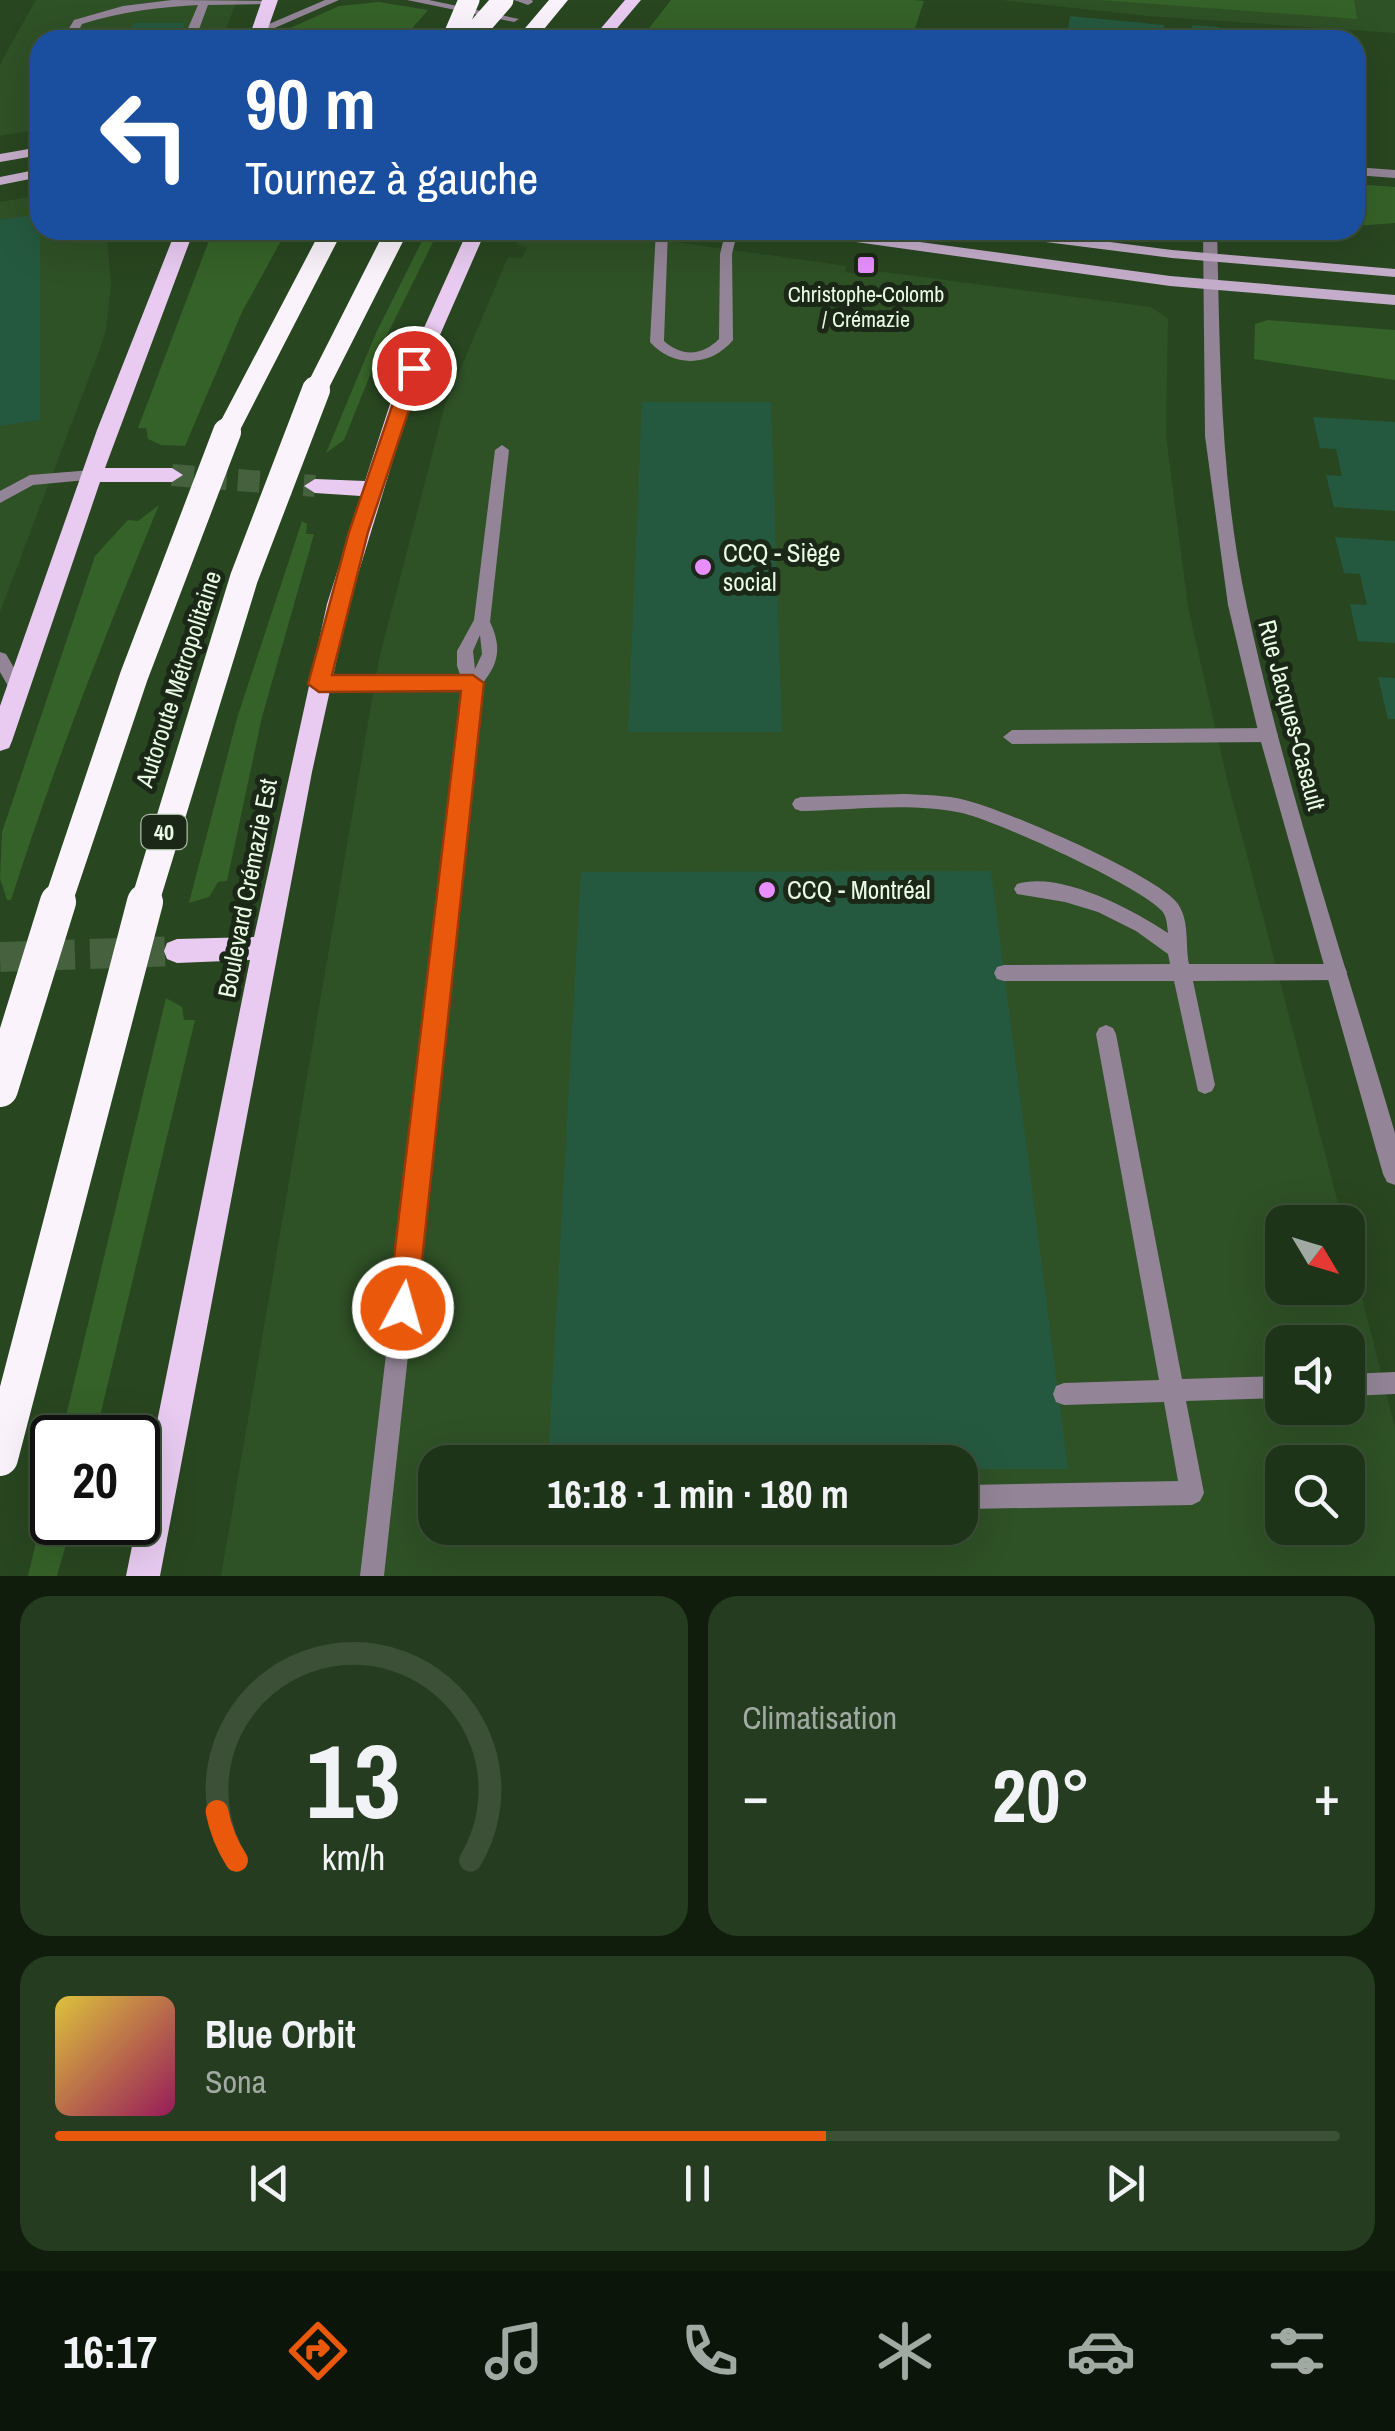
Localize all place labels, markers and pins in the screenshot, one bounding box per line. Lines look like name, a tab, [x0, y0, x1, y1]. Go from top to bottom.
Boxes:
marker: Christophe-Colomb / Crémazie	[855, 254, 877, 276]
place label: Christophe-Colomb / Crémazie	[788, 279, 944, 334]
pin	[372, 326, 457, 411]
place label: CCQ - Siège social	[723, 536, 840, 599]
marker: CCQ - Siège social	[692, 556, 714, 578]
place label: CCQ - Montréal	[787, 873, 931, 907]
marker: CCQ - Montréal	[756, 879, 778, 901]

